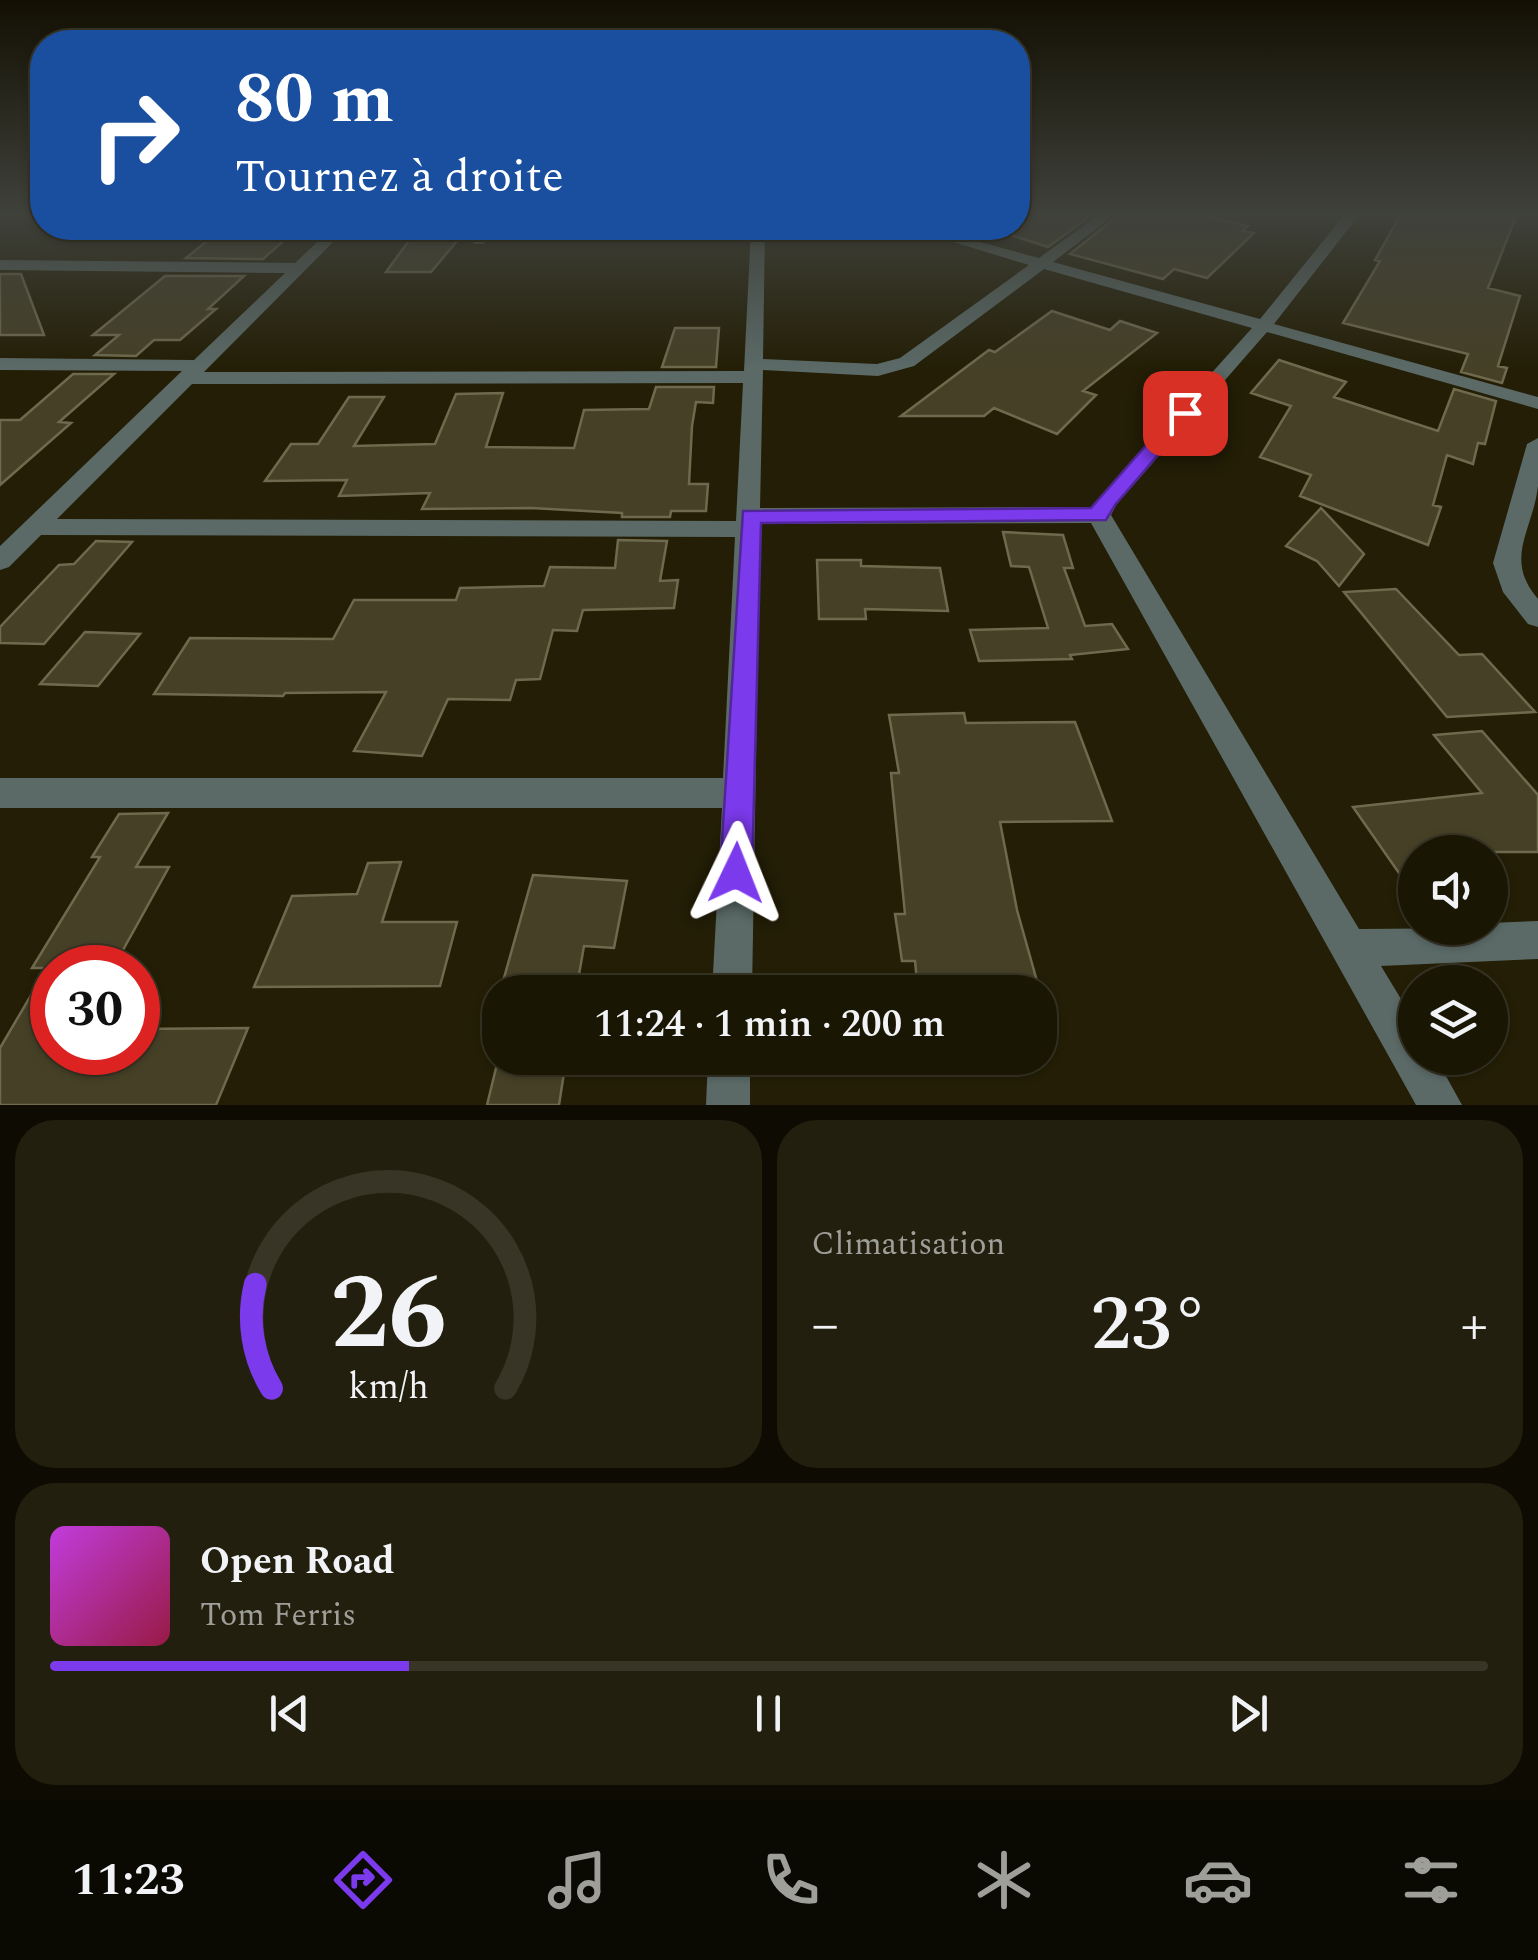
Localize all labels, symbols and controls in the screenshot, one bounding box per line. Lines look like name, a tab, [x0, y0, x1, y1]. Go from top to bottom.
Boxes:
text: 80 m	[235, 47, 394, 153]
icon: right	[70, 70, 200, 200]
text: Tournez à droite	[235, 143, 564, 212]
pin	[1143, 371, 1228, 456]
icon: arrive	[1158, 386, 1213, 441]
position arrow	[684, 821, 788, 925]
map controls	[1398, 835, 1508, 1075]
button: sound	[1398, 835, 1508, 945]
speed limit sign: 30	[30, 945, 160, 1075]
button: layers	[1398, 965, 1508, 1075]
text: 11:24 · 1 min · 200 m	[594, 996, 945, 1054]
text: Climatisation	[812, 1220, 1005, 1269]
text: 26	[330, 1236, 447, 1394]
text: 23°	[1091, 1269, 1209, 1383]
text: −	[812, 1284, 839, 1367]
text: +	[1460, 1284, 1488, 1367]
text: km/h	[348, 1360, 428, 1415]
text: Open Road	[200, 1533, 395, 1591]
text: Tom Ferris	[200, 1591, 356, 1640]
icon: previous	[262, 1686, 317, 1741]
icon: pause	[741, 1686, 796, 1741]
icon: next	[1221, 1686, 1276, 1741]
icon: directions	[328, 1845, 398, 1915]
icon: music	[542, 1845, 612, 1915]
icon: phone	[756, 1845, 826, 1915]
icon: climate	[969, 1845, 1039, 1915]
icon: car	[1183, 1845, 1253, 1915]
icon: filters	[1396, 1845, 1466, 1915]
text: 11:23	[72, 1846, 185, 1915]

